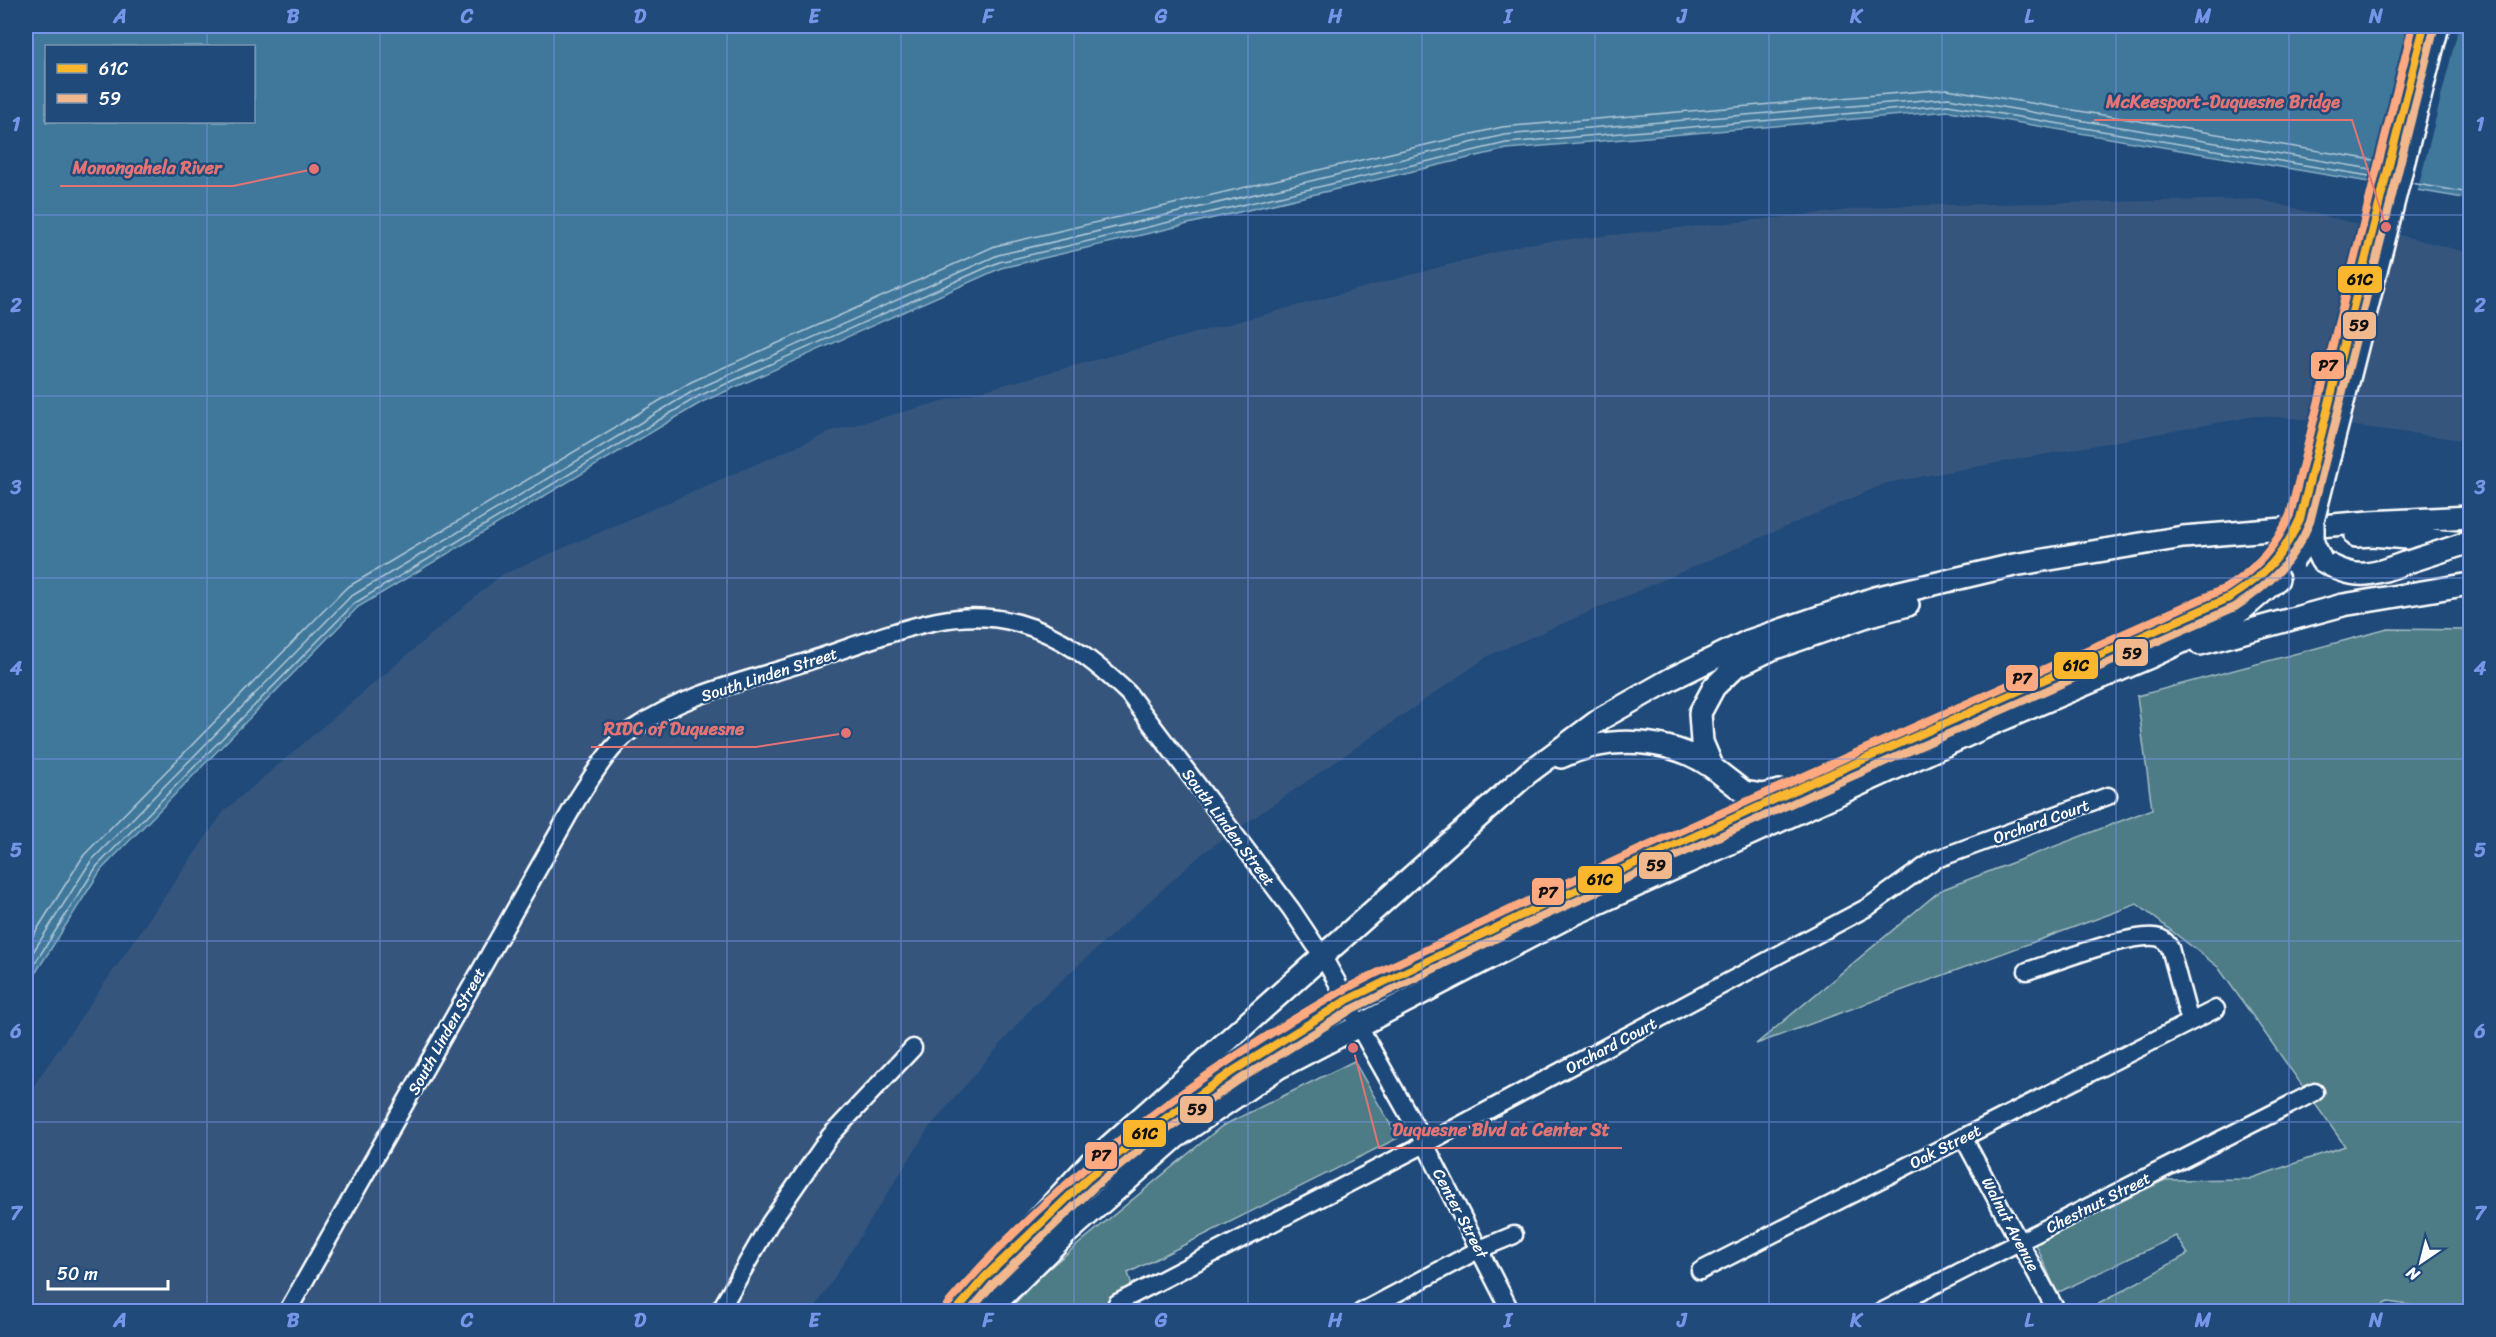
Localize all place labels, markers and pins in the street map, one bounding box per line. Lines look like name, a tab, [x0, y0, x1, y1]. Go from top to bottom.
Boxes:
callout: McKeesport-Duquesne Bridge	[2094, 84, 2352, 120]
callout: Monongahela River	[60, 150, 233, 186]
callout: RIDC of Duquesne	[591, 711, 756, 747]
callout: Duquesne Blvd at Center St	[1379, 1112, 1622, 1148]

